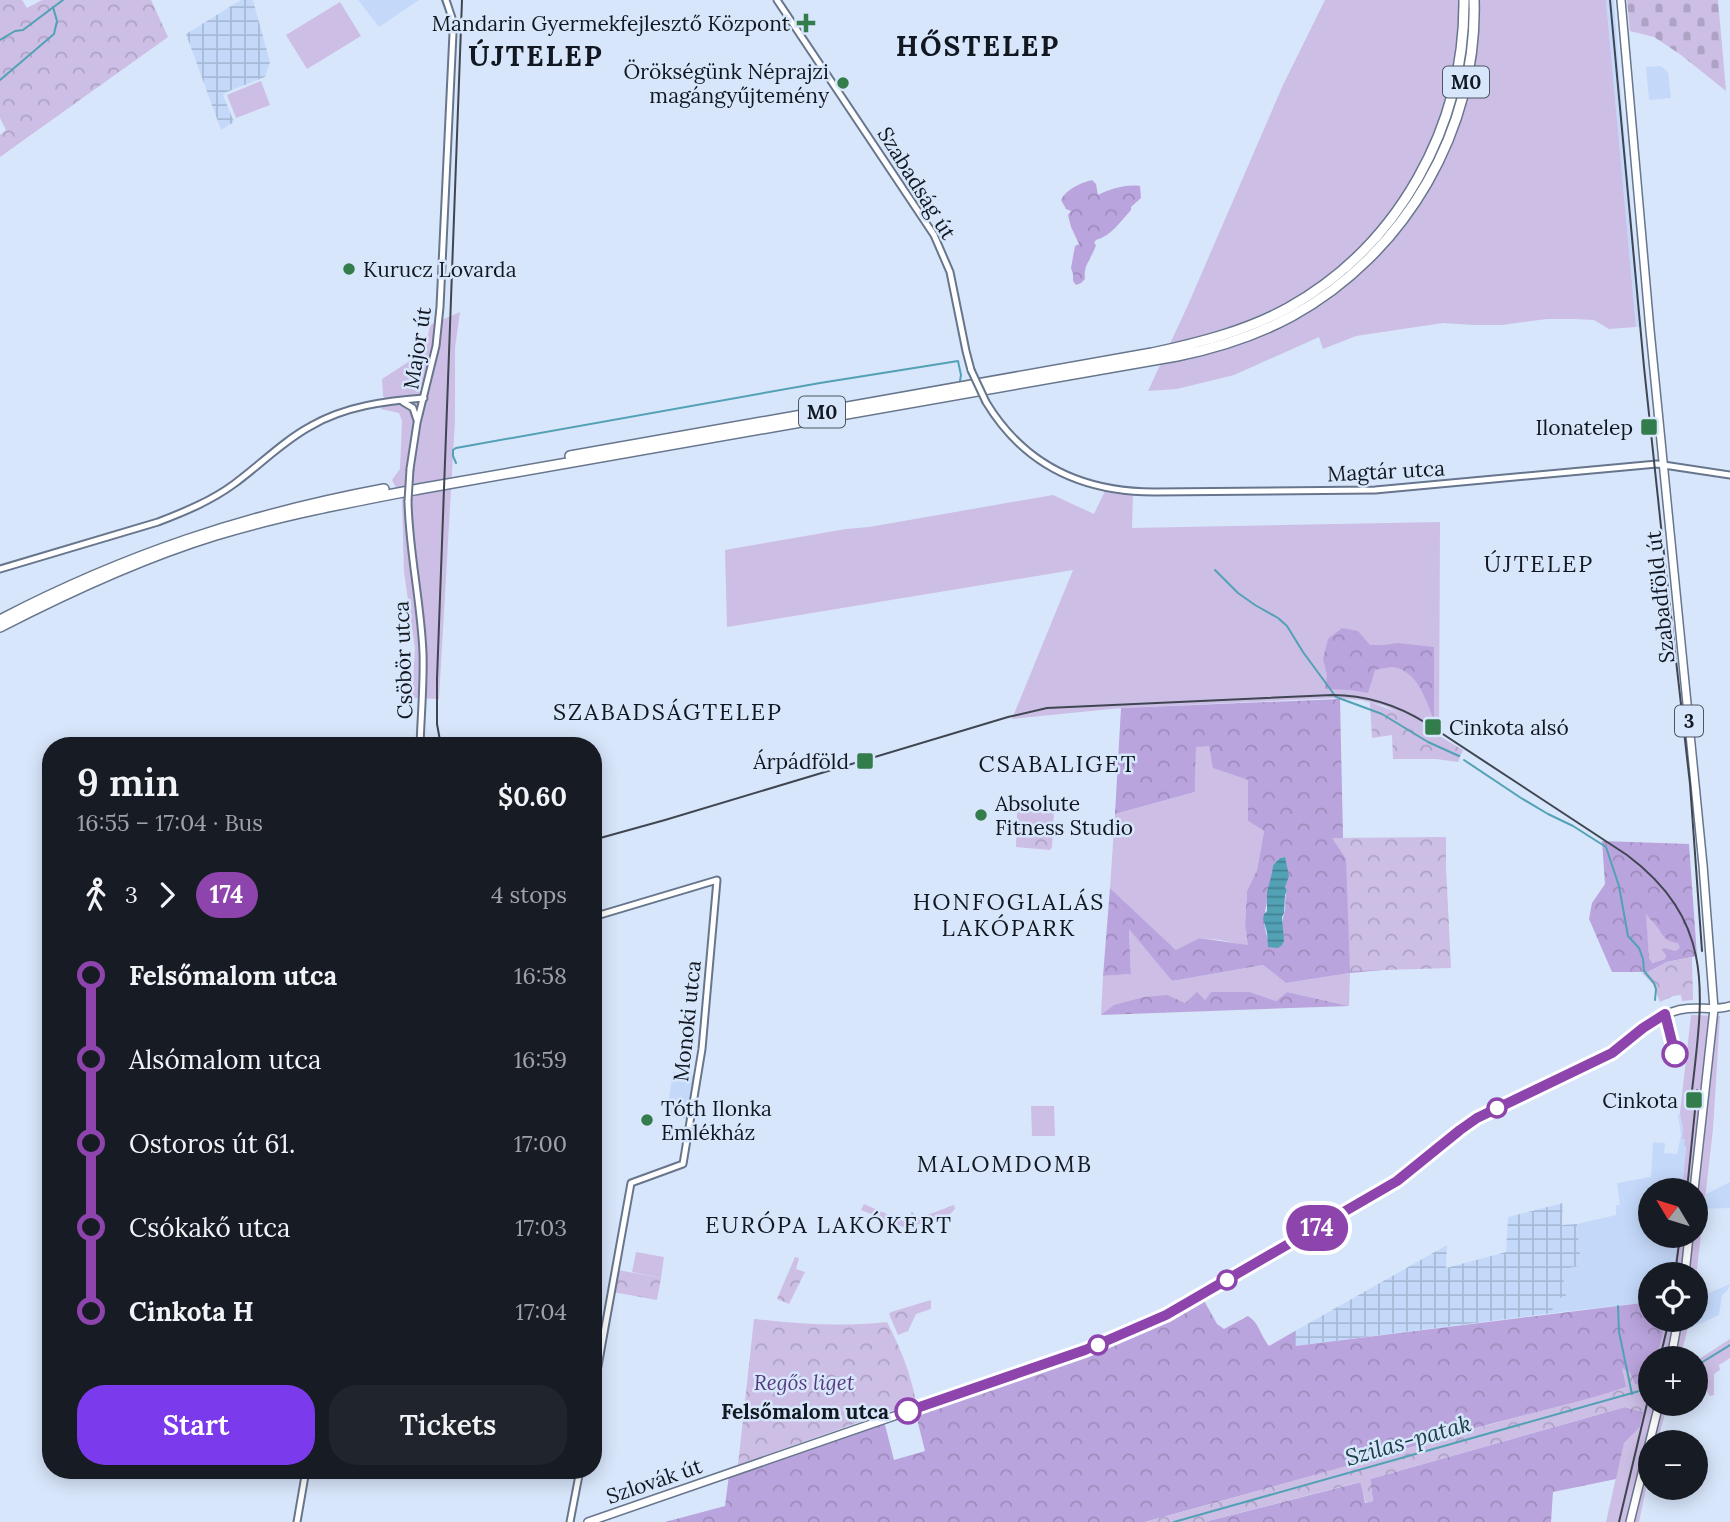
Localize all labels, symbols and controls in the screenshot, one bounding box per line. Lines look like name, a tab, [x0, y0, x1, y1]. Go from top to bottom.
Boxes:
place label: Mandarin Gyermekfejlesztő Központ	[432, 10, 791, 37]
marker: Mandarin Gyermekfejlesztő Központ	[796, 13, 816, 33]
district label: HŐSTELEP	[896, 28, 1060, 64]
district label: ÚJTELEP	[468, 38, 604, 74]
place label: Örökségünk Néprajzi magángyűjtemény	[623, 58, 829, 109]
road number: M0	[1443, 66, 1489, 97]
marker: Örökségünk Néprajzi magángyűjtemény	[835, 75, 851, 91]
street label: Szabadság út	[872, 122, 963, 245]
place label: Kurucz Lovarda	[363, 256, 517, 283]
marker: Kurucz Lovarda	[341, 261, 357, 277]
street label: Major út	[397, 304, 437, 391]
road number: M0	[799, 396, 845, 428]
place label: Ilonatelep	[1535, 414, 1633, 441]
marker: Ilonatelep	[1639, 417, 1659, 437]
street label: Magtár utca	[1326, 454, 1446, 488]
street label: Szabadföld út	[1640, 529, 1680, 664]
district label: ÚJTELEP	[1484, 549, 1594, 578]
street label: Csöbör utca	[387, 600, 419, 720]
district label: SZABADSÁGTELEP	[553, 697, 783, 726]
road number: 3	[1675, 706, 1703, 736]
place label: Cinkota alsó	[1449, 714, 1569, 741]
marker: Cinkota alsó	[1423, 717, 1443, 737]
place label: Árpádföld	[752, 748, 849, 775]
district label: CSABALIGET	[979, 749, 1137, 778]
marker: Árpádföld	[855, 751, 875, 771]
text: 9 min	[77, 758, 179, 806]
text: $0.60	[498, 780, 567, 813]
place label: Absolute Fitness Studio	[994, 790, 1133, 841]
marker: Absolute Fitness Studio	[973, 807, 989, 823]
text: 16:55 – 17:04 · Bus	[77, 808, 263, 837]
icon: walk	[77, 876, 115, 914]
icon: forward	[148, 876, 186, 914]
text: 174	[210, 879, 244, 910]
text: 3	[125, 880, 138, 909]
text: 4 stops	[491, 880, 567, 909]
district label: HONFOGLALÁS LAKÓPARK	[913, 887, 1105, 942]
text: Felsőmalom utca	[129, 959, 337, 992]
street label: Monoki utca	[667, 959, 707, 1083]
text: 16:58	[514, 961, 567, 990]
unlabelled marker	[1662, 1041, 1688, 1067]
text: Alsómalom utca	[129, 1043, 321, 1076]
text: 16:59	[514, 1045, 567, 1074]
place label: Cinkota	[1602, 1087, 1678, 1114]
marker: Cinkota	[1684, 1090, 1704, 1110]
place label: Tóth Ilonka Emlékház	[661, 1095, 772, 1146]
unlabelled marker	[1487, 1098, 1507, 1118]
marker: Tóth Ilonka Emlékház	[639, 1112, 655, 1128]
text: Ostoros út 61.	[129, 1127, 295, 1160]
text: 17:00	[514, 1129, 567, 1158]
district label: MALOMDOMB	[917, 1149, 1093, 1178]
north arrow	[1638, 1178, 1708, 1248]
map controls	[1638, 1178, 1708, 1500]
line badge: 174	[1277, 1205, 1357, 1251]
district label: EURÓPA LAKÓKERT	[705, 1210, 953, 1239]
text: Csókakő utca	[129, 1211, 290, 1244]
text: 174	[1300, 1212, 1334, 1243]
text: 17:03	[515, 1213, 567, 1242]
button: locate	[1638, 1262, 1708, 1332]
unlabelled marker	[1217, 1270, 1237, 1290]
text: Cinkota H	[129, 1295, 254, 1328]
text: 17:04	[516, 1297, 567, 1326]
unlabelled marker	[1088, 1335, 1108, 1355]
button: +	[1638, 1346, 1708, 1416]
park label: Regős liget	[754, 1369, 855, 1396]
button: Start	[77, 1385, 315, 1465]
button: Tickets	[329, 1385, 567, 1465]
place label: Felsőmalom utca	[721, 1398, 889, 1425]
marker: Felsőmalom utca	[895, 1398, 921, 1424]
water label: Szilas-patak	[1342, 1408, 1474, 1472]
button: −	[1638, 1430, 1708, 1500]
street label: Szlovák út	[603, 1452, 706, 1510]

